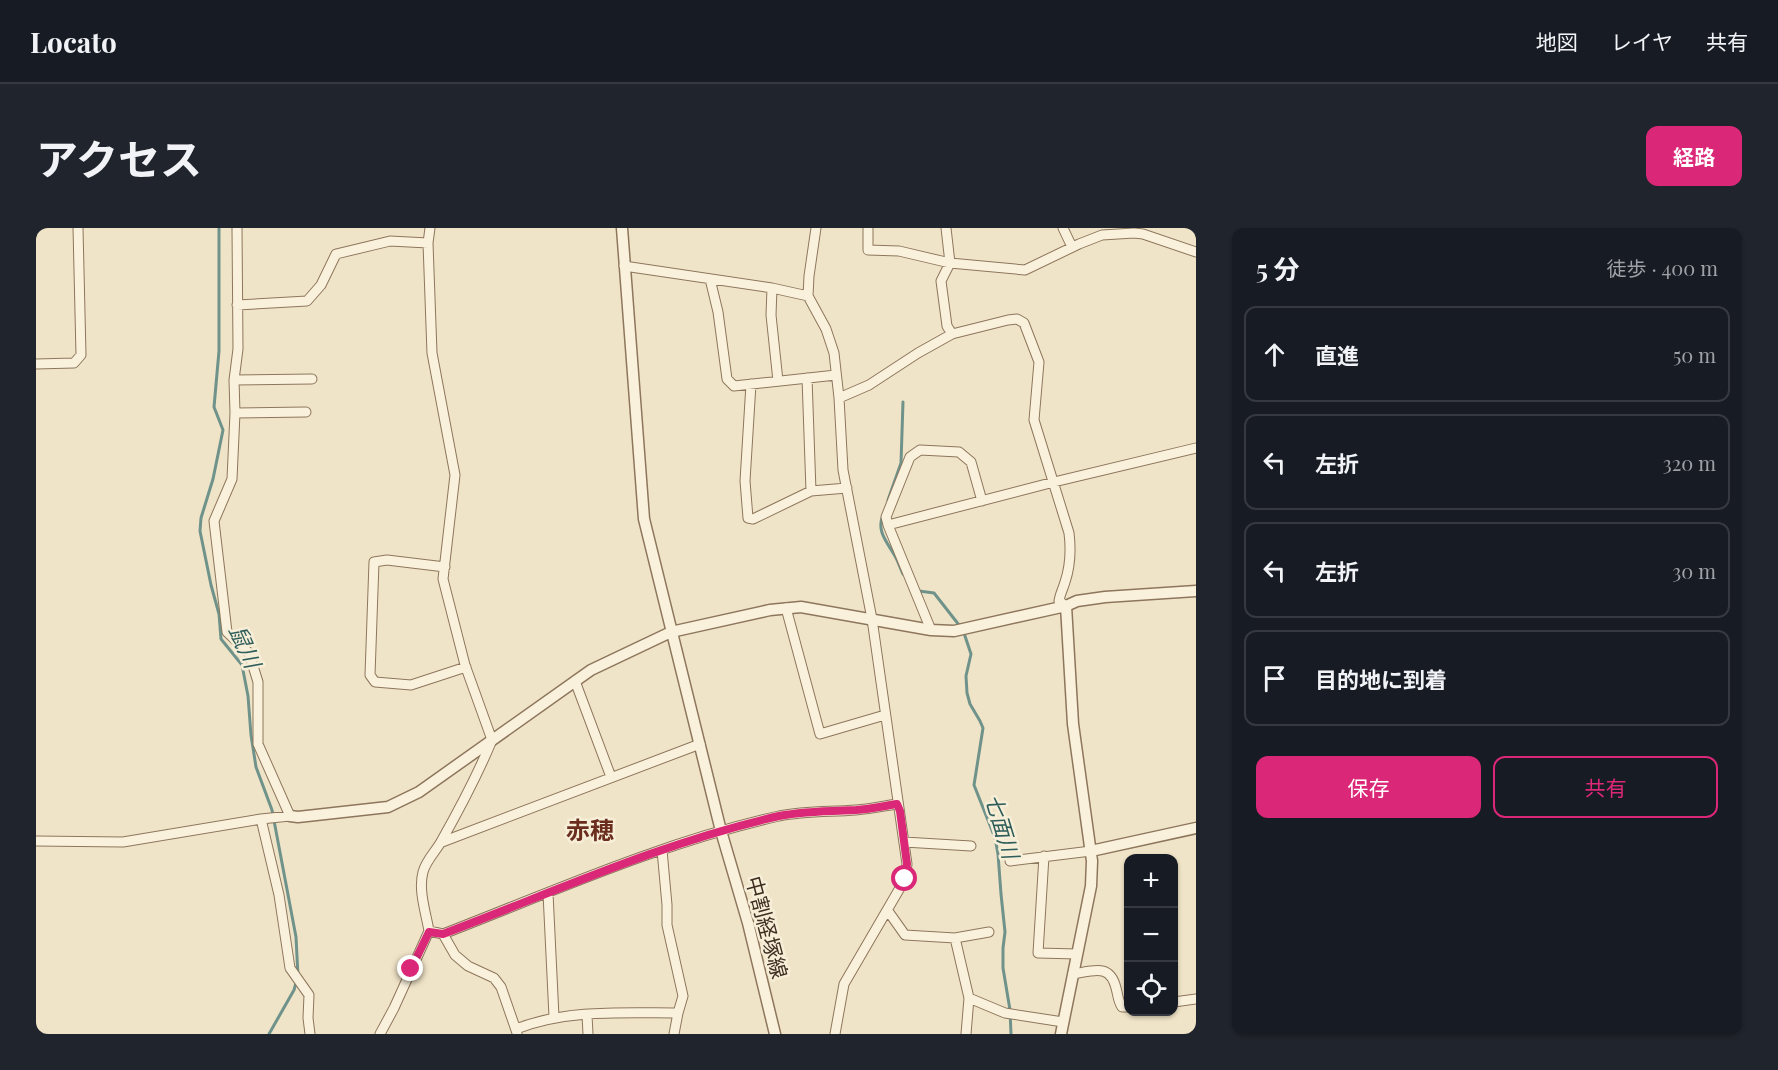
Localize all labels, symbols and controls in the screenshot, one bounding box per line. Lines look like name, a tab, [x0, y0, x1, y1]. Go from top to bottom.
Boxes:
text: Locato	[30, 23, 117, 60]
text: 地図	[1536, 27, 1578, 55]
text: レイヤ	[1611, 27, 1673, 55]
text: 共有	[1706, 27, 1748, 55]
button: 経路	[1646, 126, 1742, 186]
text: アクセス	[36, 130, 202, 186]
text: 5 分	[1256, 251, 1300, 286]
text: 徒歩 · 400 m	[1607, 254, 1718, 281]
icon: ahead	[1258, 338, 1291, 371]
text: 直進	[1315, 340, 1359, 370]
text: 50 m	[1673, 341, 1716, 368]
icon: left	[1258, 446, 1291, 479]
text: 左折	[1315, 448, 1359, 478]
text: 320 m	[1663, 449, 1716, 476]
icon: left	[1258, 554, 1291, 587]
text: 左折	[1315, 556, 1359, 586]
text: 30 m	[1672, 557, 1716, 584]
water label: 鼠川	[223, 620, 269, 674]
icon: arrive	[1258, 662, 1291, 695]
text: 目的地に到着	[1315, 664, 1447, 694]
button: 保存	[1256, 756, 1481, 818]
button: 共有	[1493, 756, 1718, 818]
water label: 七面川	[979, 790, 1028, 864]
district label: 赤穂	[566, 813, 614, 845]
map controls	[1124, 854, 1178, 1016]
button: +	[1124, 854, 1178, 908]
route start	[891, 865, 917, 891]
street label: 中割経塚線	[741, 873, 795, 981]
button: −	[1124, 908, 1178, 962]
route end	[397, 955, 423, 981]
button: locate	[1124, 962, 1178, 1016]

